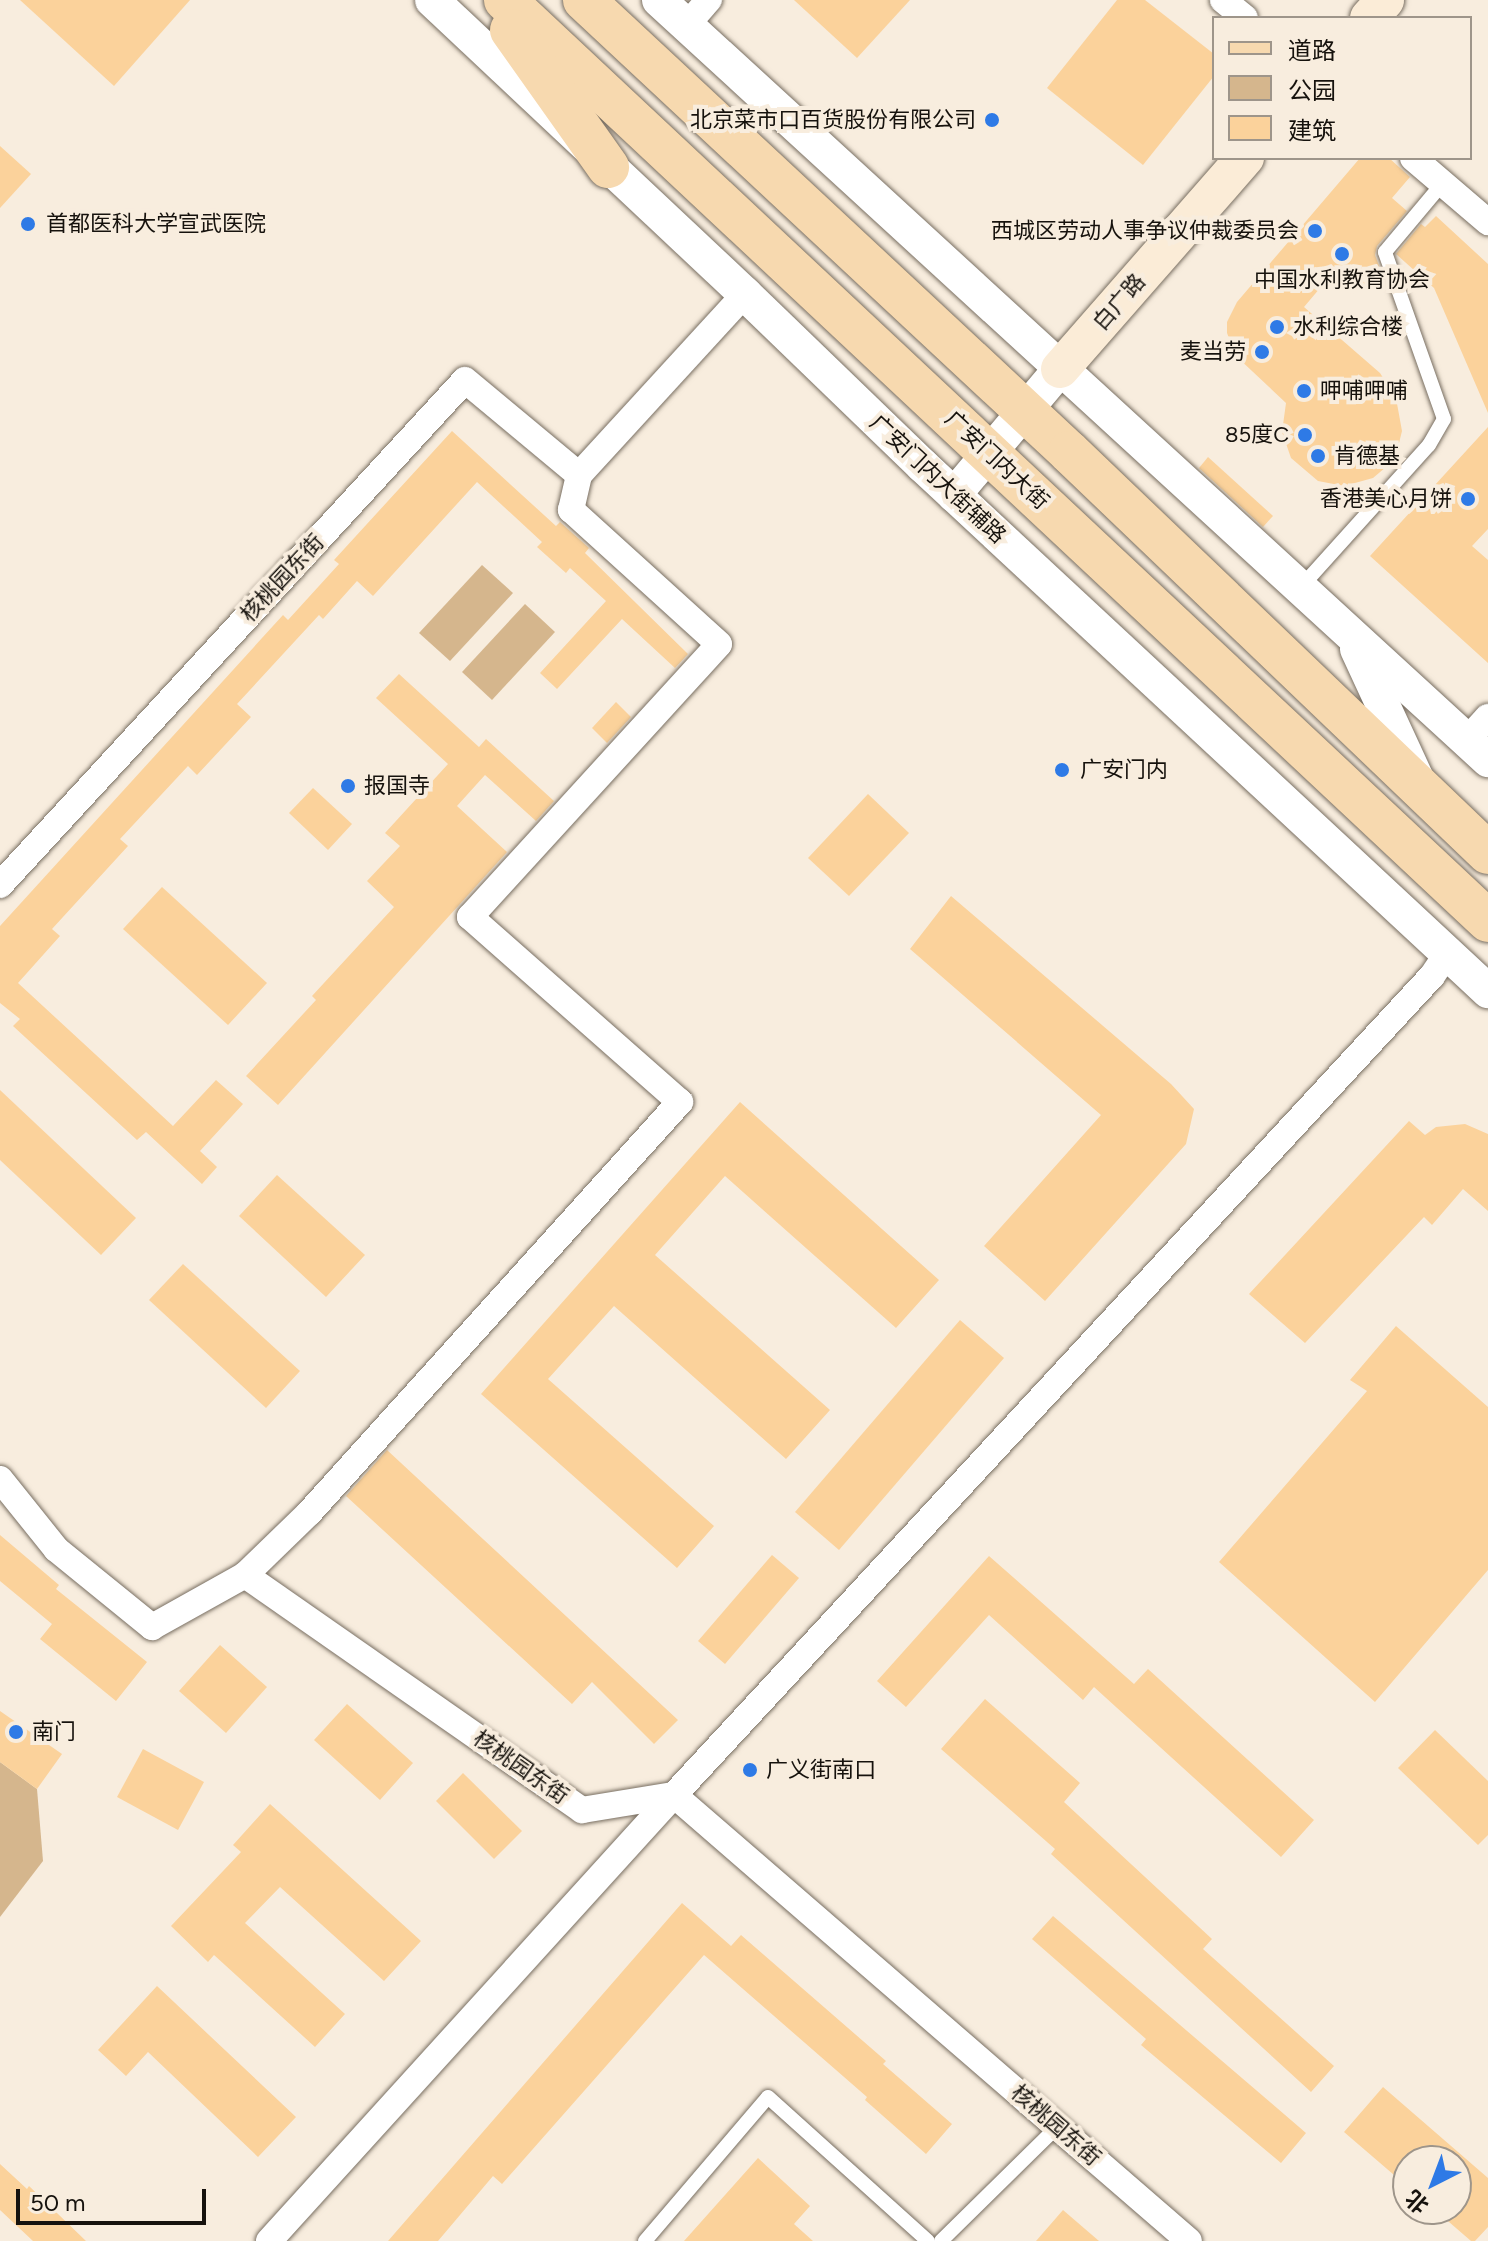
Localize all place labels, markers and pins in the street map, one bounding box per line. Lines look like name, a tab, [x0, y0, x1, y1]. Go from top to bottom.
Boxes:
place label: 北京菜市口百货股份有限公司	[690, 107, 976, 133]
marker: 北京菜市口百货股份有限公司	[983, 111, 1001, 129]
place label: 首都医科大学宣武医院	[46, 211, 266, 237]
marker: 首都医科大学宣武医院	[17, 213, 39, 235]
place label: 西城区劳动人事争议仲裁委员会	[991, 218, 1299, 244]
marker: 西城区劳动人事争议仲裁委员会	[1306, 222, 1324, 240]
marker: 中国水利教育协会	[1333, 245, 1351, 263]
place label: 中国水利教育协会	[1254, 267, 1430, 293]
place label: 水利综合楼	[1293, 314, 1403, 340]
marker: 水利综合楼	[1268, 318, 1286, 336]
place label: 麦当劳	[1180, 339, 1246, 365]
marker: 麦当劳	[1253, 343, 1271, 361]
place label: 呷哺呷哺	[1320, 378, 1408, 404]
marker: 呷哺呷哺	[1295, 382, 1313, 400]
place label: 85度C	[1225, 422, 1289, 448]
marker: 85度C	[1296, 426, 1314, 444]
place label: 肯德基	[1334, 443, 1400, 469]
marker: 肯德基	[1309, 447, 1327, 465]
place label: 香港美心月饼	[1320, 486, 1452, 512]
marker: 香港美心月饼	[1459, 490, 1477, 508]
place label: 广安门内	[1080, 757, 1168, 783]
marker: 广安门内	[1051, 759, 1073, 781]
place label: 报国寺	[364, 773, 430, 799]
marker: 报国寺	[339, 777, 357, 795]
place label: 南门	[32, 1719, 76, 1745]
marker: 南门	[7, 1723, 25, 1741]
place label: 广义街南口	[766, 1757, 876, 1783]
marker: 广义街南口	[741, 1761, 759, 1779]

